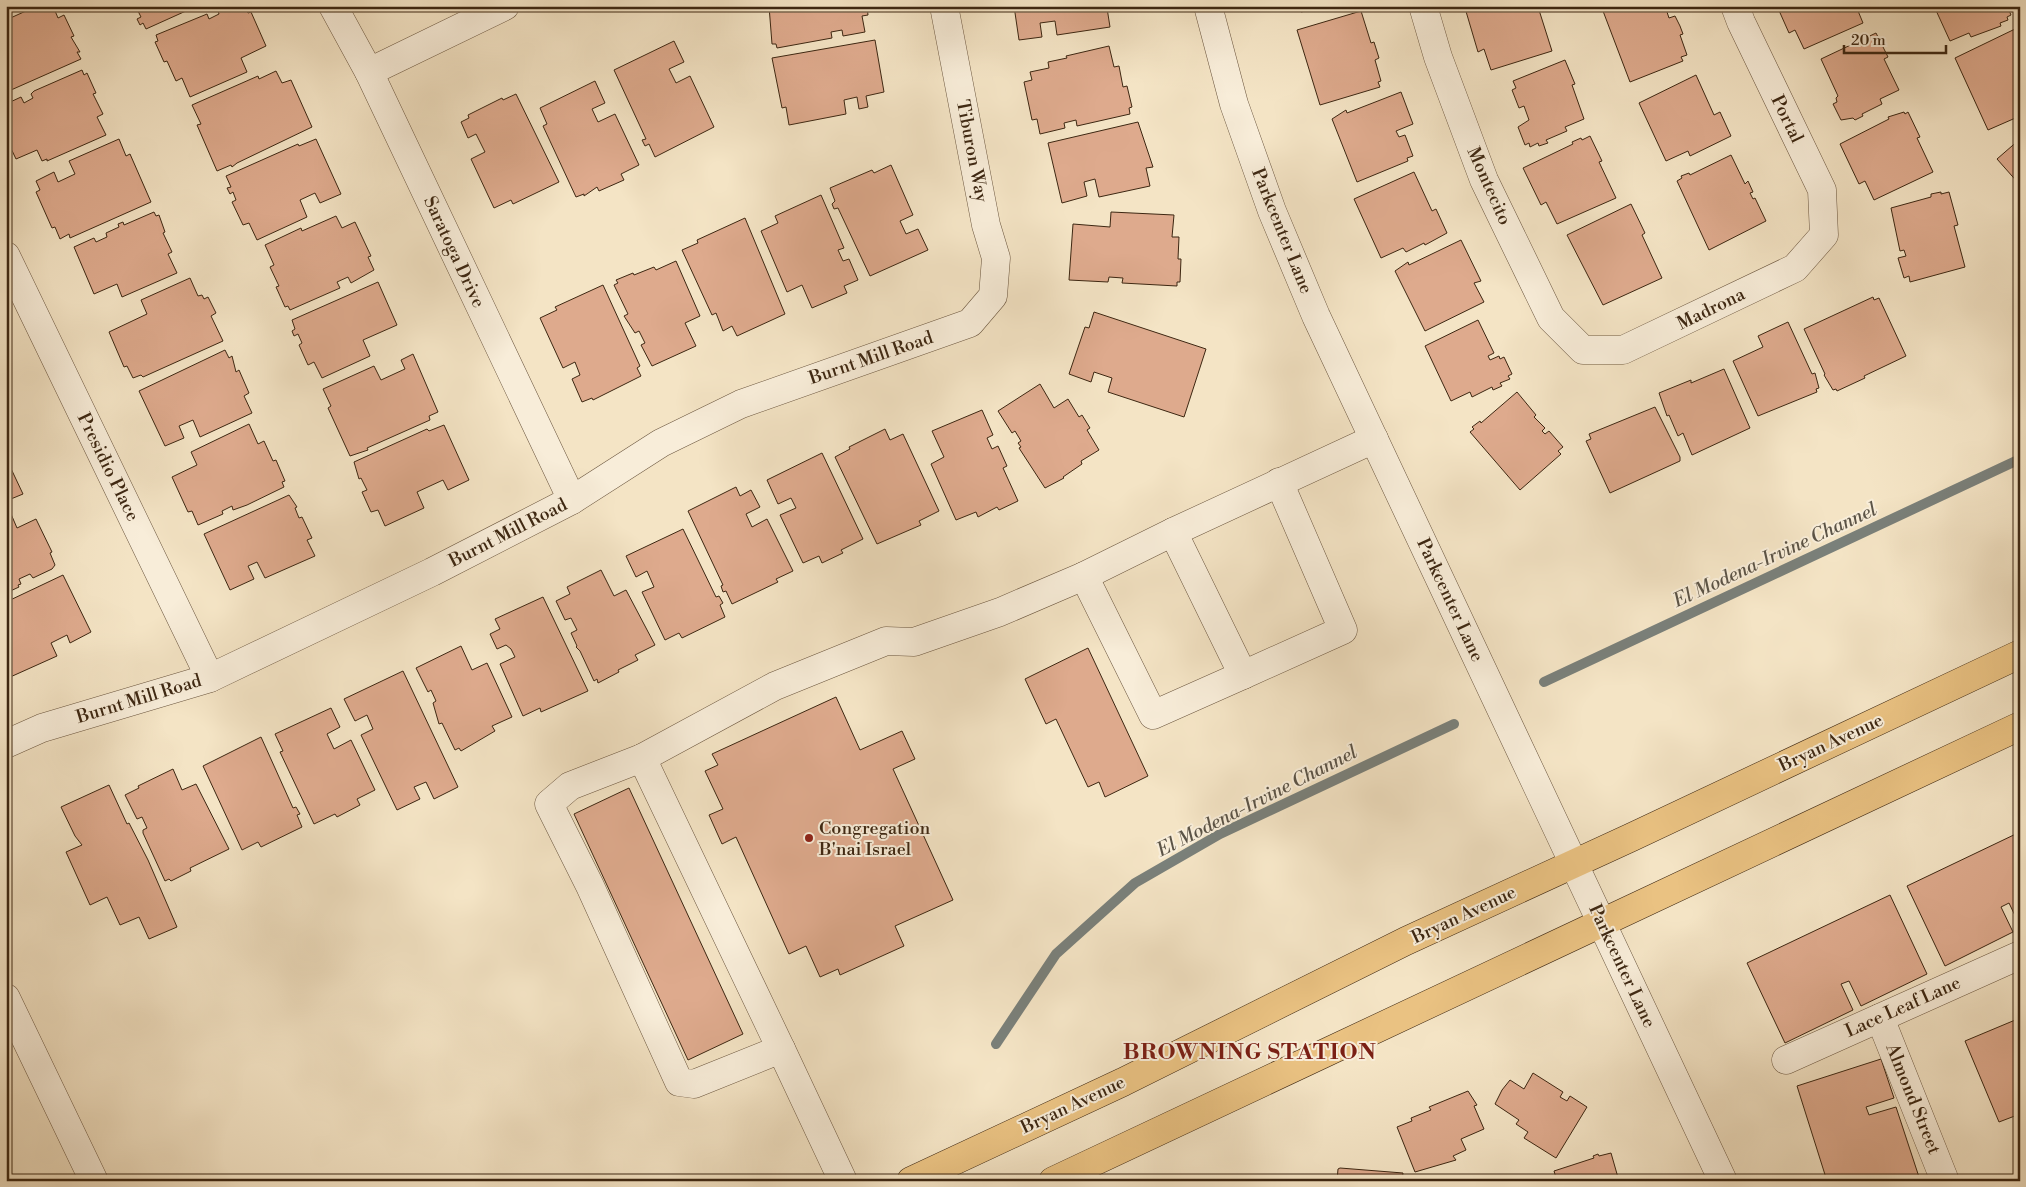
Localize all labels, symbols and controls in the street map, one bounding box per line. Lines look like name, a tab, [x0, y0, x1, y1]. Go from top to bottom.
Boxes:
scale bar	[1844, 22, 1946, 54]
text: 20 m	[1851, 31, 1886, 50]
street label: Portal	[1766, 91, 1809, 147]
street label: Tiburon Way	[951, 98, 993, 204]
street label: Montecito	[1462, 143, 1516, 229]
street label: Parkcenter Lane	[1246, 165, 1318, 297]
street label: Saratoga Drive	[418, 193, 490, 311]
street label: Madrona	[1673, 282, 1750, 335]
street label: Burnt Mill Road	[805, 326, 937, 390]
street label: Presidio Place	[72, 409, 144, 525]
street label: Burnt Mill Road	[444, 493, 572, 573]
water label: El Modena-Irvine Channel	[1669, 497, 1881, 613]
street label: Parkcenter Lane	[1411, 535, 1489, 665]
street label: Burnt Mill Road	[73, 669, 205, 729]
street label: Bryan Avenue	[1774, 709, 1887, 778]
water label: El Modena-Irvine Channel	[1152, 740, 1361, 862]
place label: Congregation B'nai Israel	[818, 817, 931, 861]
marker: Congregation B'nai Israel	[803, 832, 815, 844]
street label: Bryan Avenue	[1407, 881, 1520, 950]
street label: Parkcenter Lane	[1583, 901, 1661, 1031]
street label: Lace Leaf Lane	[1842, 971, 1964, 1043]
district label: BROWNING STATION	[1123, 1039, 1377, 1066]
street label: Almond Street	[1880, 1039, 1946, 1158]
street label: Bryan Avenue	[1016, 1071, 1129, 1140]

